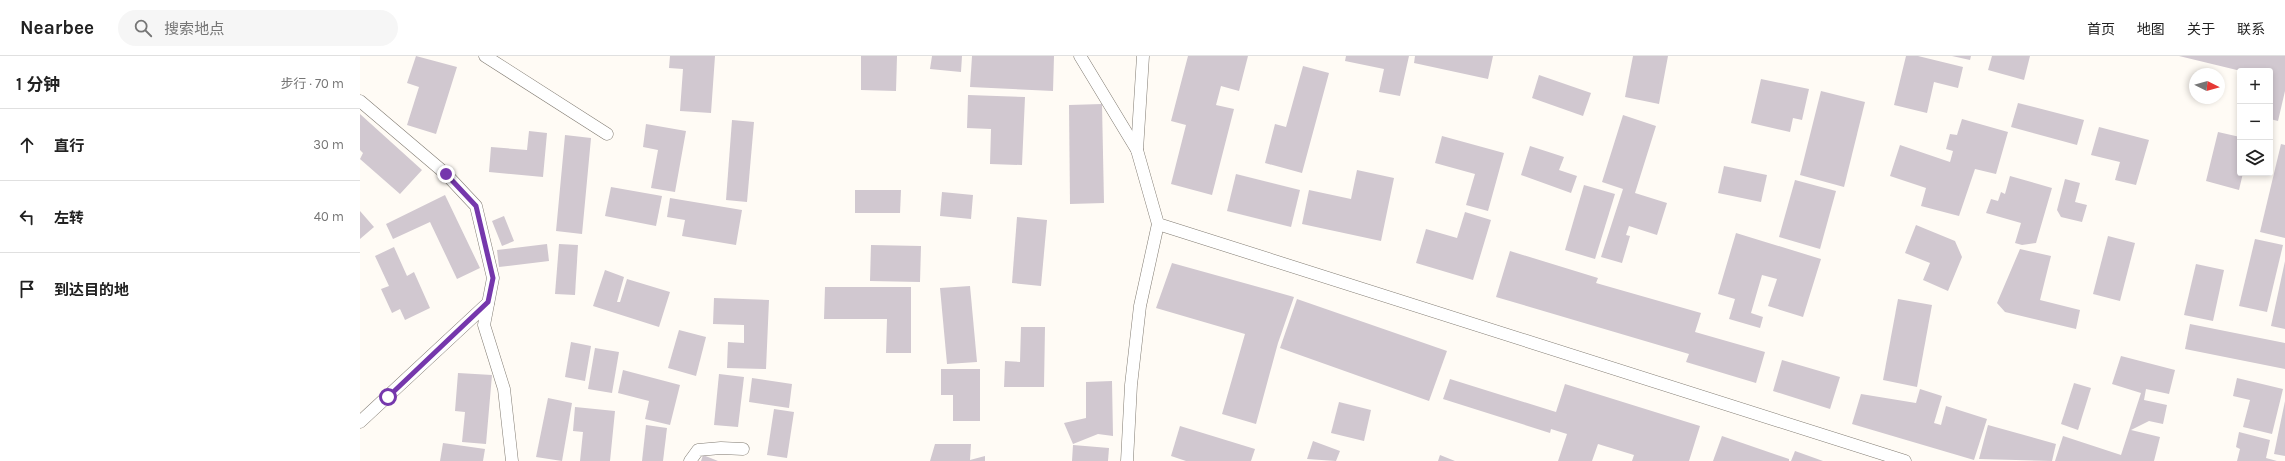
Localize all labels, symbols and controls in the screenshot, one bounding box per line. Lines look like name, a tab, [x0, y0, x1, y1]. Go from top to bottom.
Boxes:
search box	[118, 10, 398, 46]
text: Nearbee	[20, 17, 94, 39]
icon: search	[132, 17, 154, 39]
text: 搜索地点	[164, 20, 224, 38]
text: 首页	[2087, 21, 2115, 38]
text: 地图	[2137, 21, 2165, 38]
text: 关于	[2187, 21, 2215, 38]
text: 联系	[2237, 21, 2265, 38]
north arrow	[2189, 68, 2225, 104]
map controls	[2237, 68, 2273, 176]
button: +	[2237, 68, 2273, 104]
text: 1 分钟	[16, 74, 60, 94]
text: 步行 · 70 m	[280, 76, 344, 91]
button: −	[2237, 104, 2273, 140]
icon: ahead	[16, 134, 38, 156]
text: 直行	[54, 137, 84, 155]
text: 30 m	[313, 137, 344, 152]
button: layers	[2237, 140, 2273, 176]
route end	[437, 165, 455, 183]
icon: left	[16, 206, 38, 228]
text: 左转	[54, 209, 84, 227]
text: 40 m	[314, 209, 344, 224]
icon: arrive	[16, 278, 38, 300]
text: 到达目的地	[54, 281, 129, 299]
route start	[379, 388, 397, 406]

